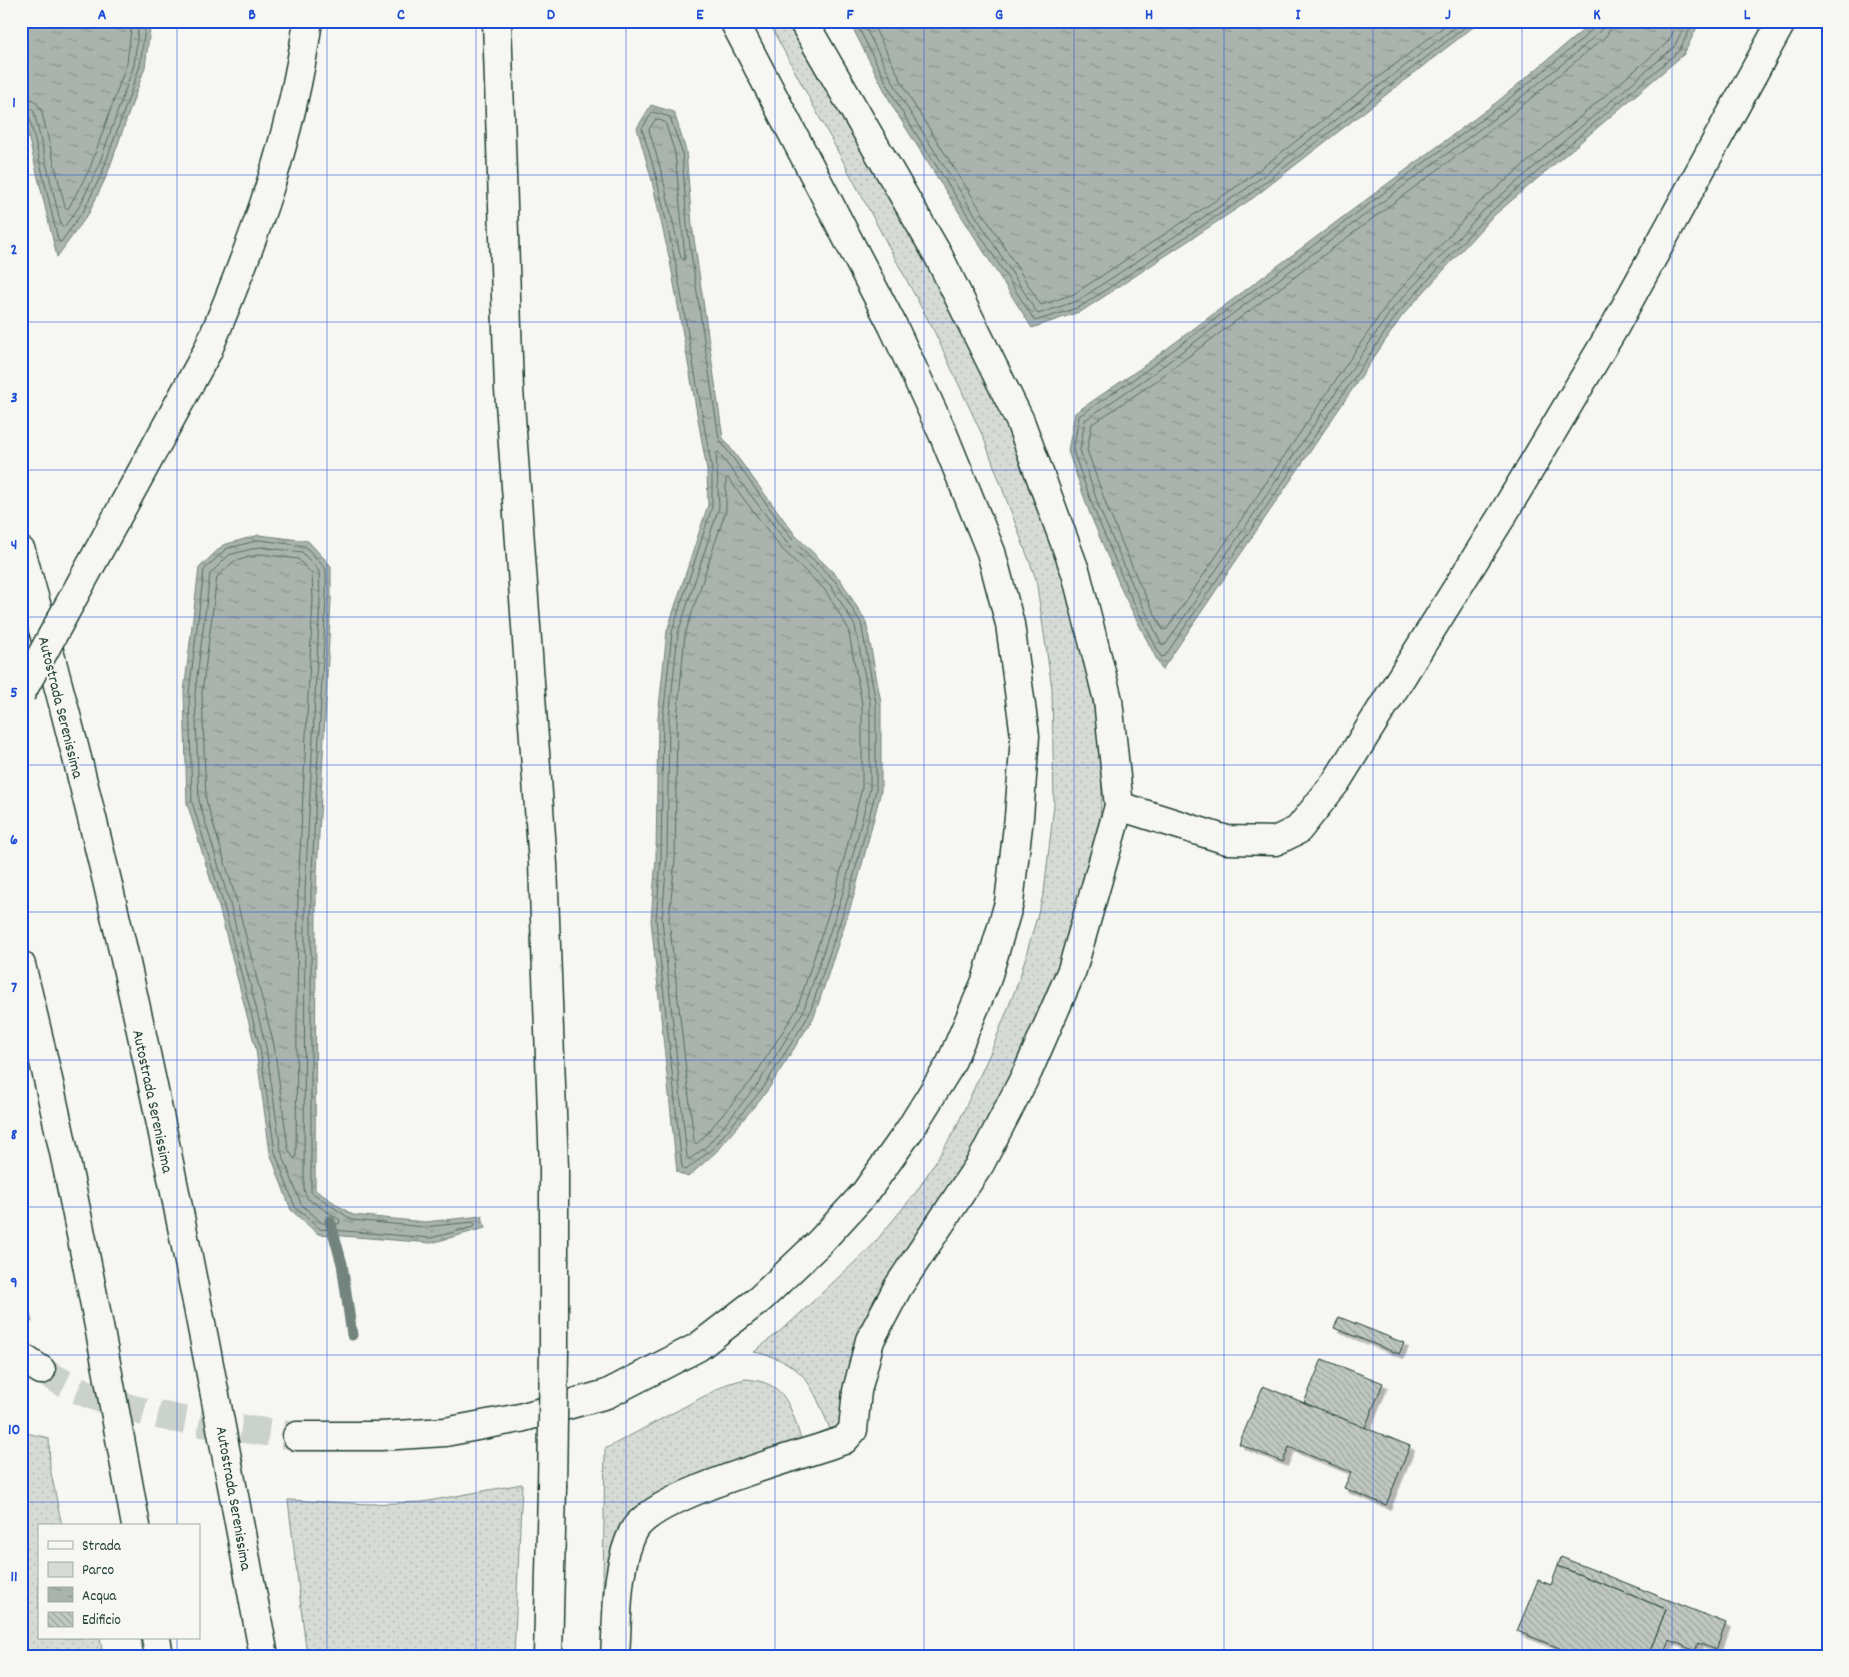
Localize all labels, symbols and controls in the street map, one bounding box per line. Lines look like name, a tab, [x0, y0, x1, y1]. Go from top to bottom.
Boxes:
text: A	[98, 4, 107, 27]
text: B	[248, 4, 256, 27]
text: C	[397, 4, 405, 27]
text: D	[547, 4, 556, 27]
text: E	[696, 4, 704, 27]
text: F	[846, 4, 854, 27]
text: G	[995, 4, 1003, 27]
text: H	[1145, 4, 1153, 27]
text: I	[1296, 4, 1302, 27]
text: J	[1445, 4, 1451, 27]
text: K	[1593, 4, 1601, 27]
text: L	[1744, 4, 1751, 27]
text: 1	[12, 92, 16, 115]
text: 2	[11, 239, 18, 262]
text: 3	[10, 387, 18, 410]
text: 4	[11, 534, 17, 557]
street label: Autostrada Serenissima	[31, 634, 88, 782]
text: 5	[10, 682, 18, 705]
text: 6	[10, 829, 18, 852]
text: 7	[11, 977, 17, 1000]
street label: Autostrada Serenissima	[125, 1028, 178, 1176]
text: 8	[11, 1124, 18, 1147]
text: 9	[10, 1272, 18, 1295]
text: 10	[8, 1419, 20, 1442]
street label: Autostrada Serenissima	[209, 1425, 257, 1573]
legend	[38, 1524, 200, 1640]
text: Strada	[82, 1536, 122, 1558]
text: Parco	[82, 1560, 114, 1582]
text: 11	[10, 1566, 18, 1589]
text: Acqua	[82, 1586, 117, 1608]
text: Edificio	[82, 1610, 121, 1632]

